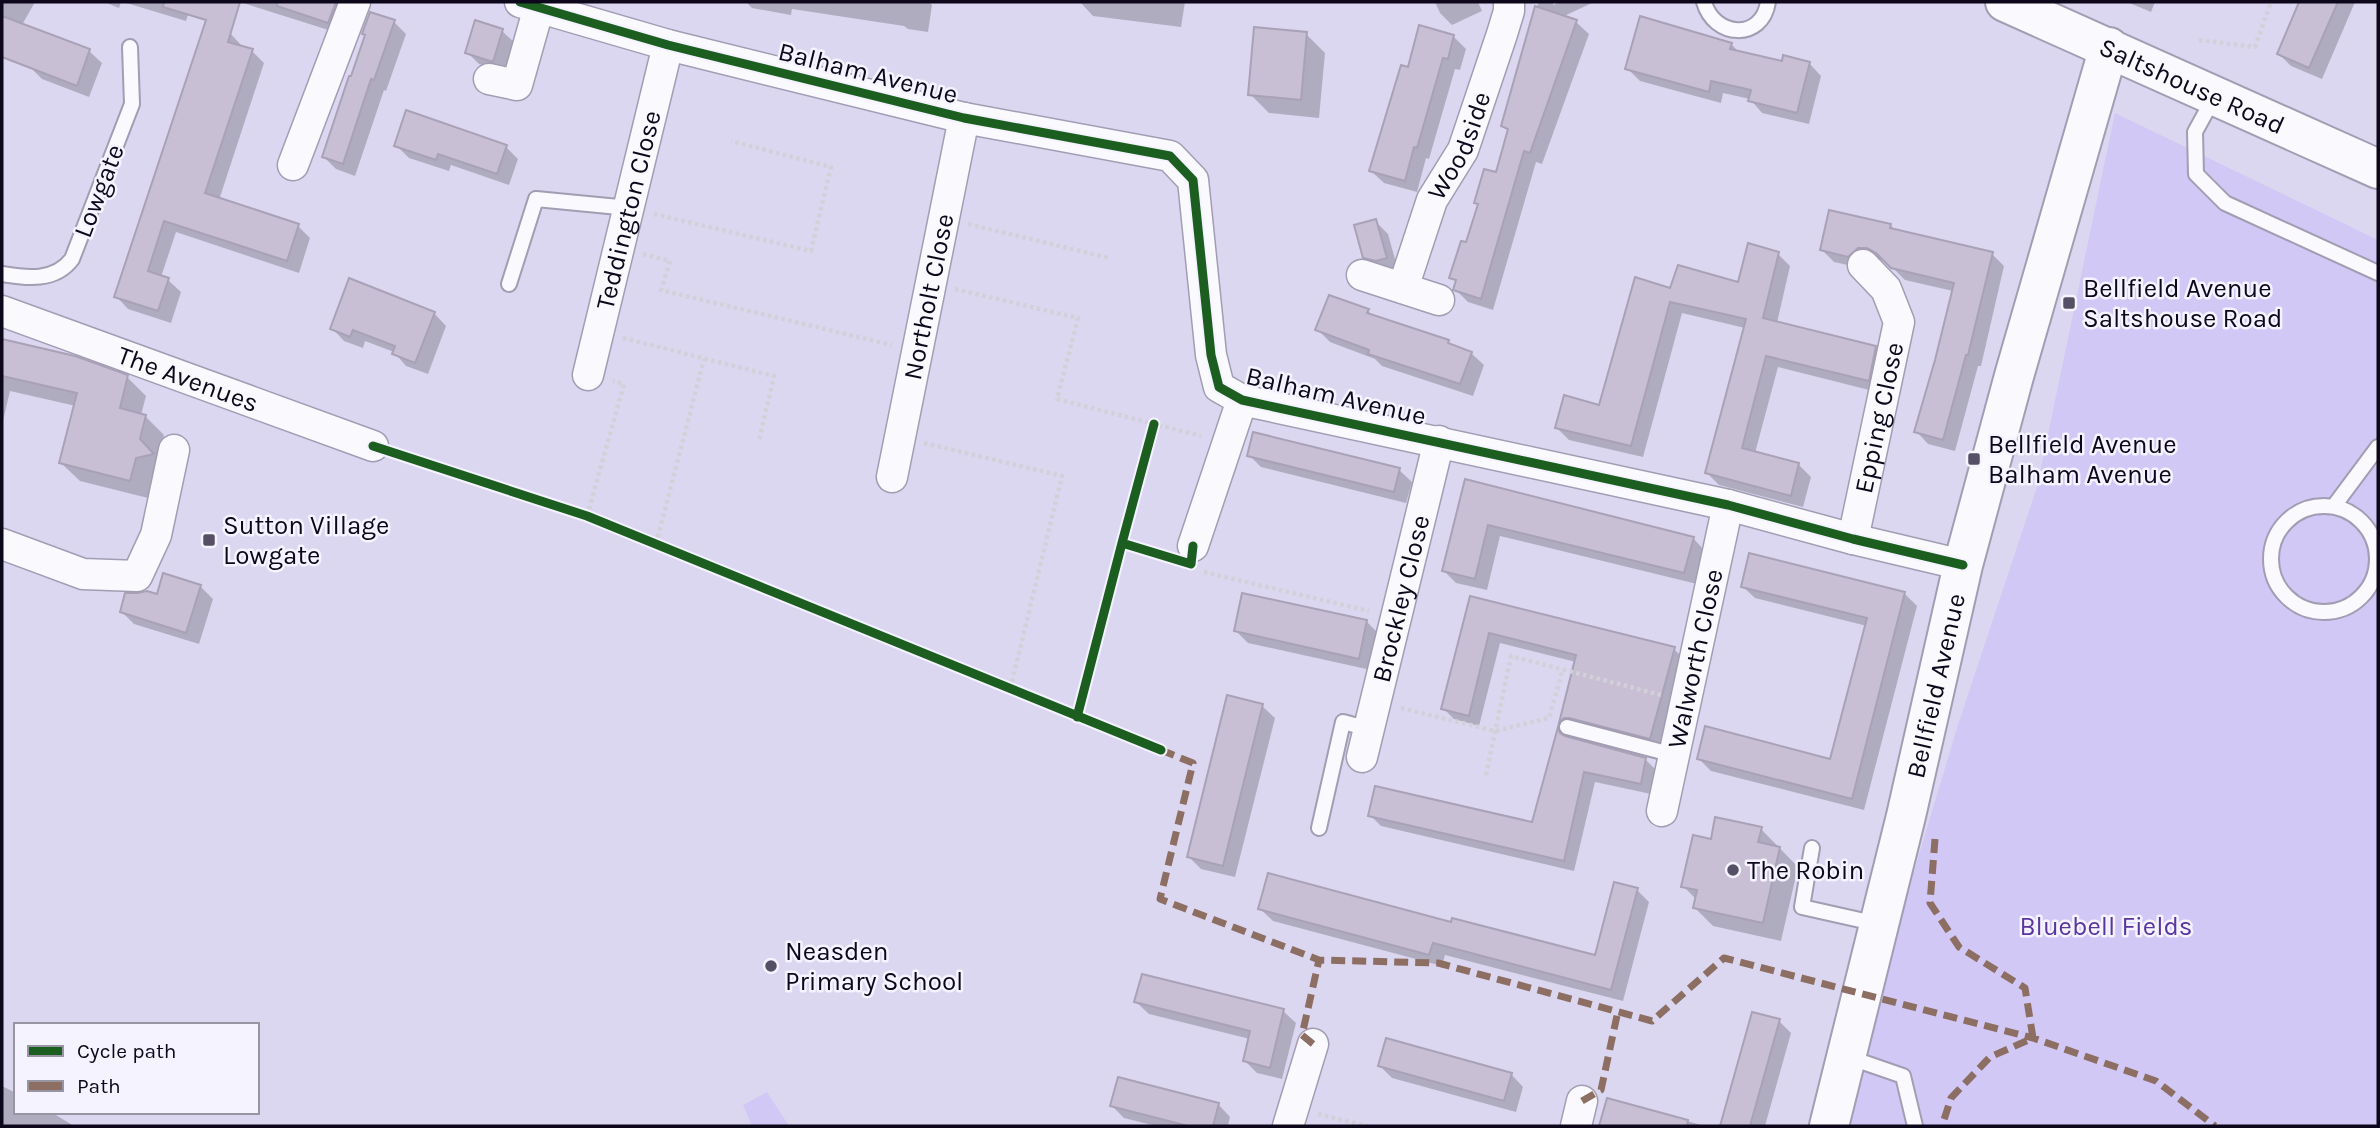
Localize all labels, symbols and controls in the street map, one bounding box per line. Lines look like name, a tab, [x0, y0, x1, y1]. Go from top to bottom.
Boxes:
street label: Saltshouse Road	[2095, 31, 2290, 141]
street label: Balham Avenue	[775, 36, 961, 110]
street label: Woodside	[1420, 87, 1497, 206]
street label: Teddington Close	[589, 107, 667, 312]
street label: Lowgate	[67, 140, 131, 242]
street label: Northolt Close	[896, 211, 960, 382]
place label: Bellfield Avenue Saltshouse Road	[2083, 273, 2282, 334]
marker: Bellfield Avenue Saltshouse Road	[2061, 295, 2077, 311]
street label: The Avenues	[113, 339, 263, 419]
street label: Epping Close	[1848, 339, 1910, 496]
street label: Balham Avenue	[1243, 360, 1429, 432]
place label: Bellfield Avenue Balham Avenue	[1988, 429, 2177, 490]
marker: Bellfield Avenue Balham Avenue	[1966, 451, 1982, 467]
place label: Sutton Village Lowgate	[223, 510, 389, 571]
street label: Brockley Close	[1365, 512, 1436, 686]
marker: Sutton Village Lowgate	[201, 532, 217, 548]
street label: Walworth Close	[1660, 566, 1729, 751]
street label: Bellfield Avenue	[1900, 590, 1972, 781]
place label: The Robin	[1747, 855, 1864, 886]
marker: The Robin	[1725, 862, 1741, 878]
park label: Bluebell Fields	[2019, 911, 2193, 942]
place label: Neasden Primary School	[785, 936, 963, 997]
marker: Neasden Primary School	[763, 958, 779, 974]
legend	[14, 1023, 259, 1114]
text: Cycle path	[77, 1039, 177, 1063]
text: Path	[77, 1074, 121, 1098]

